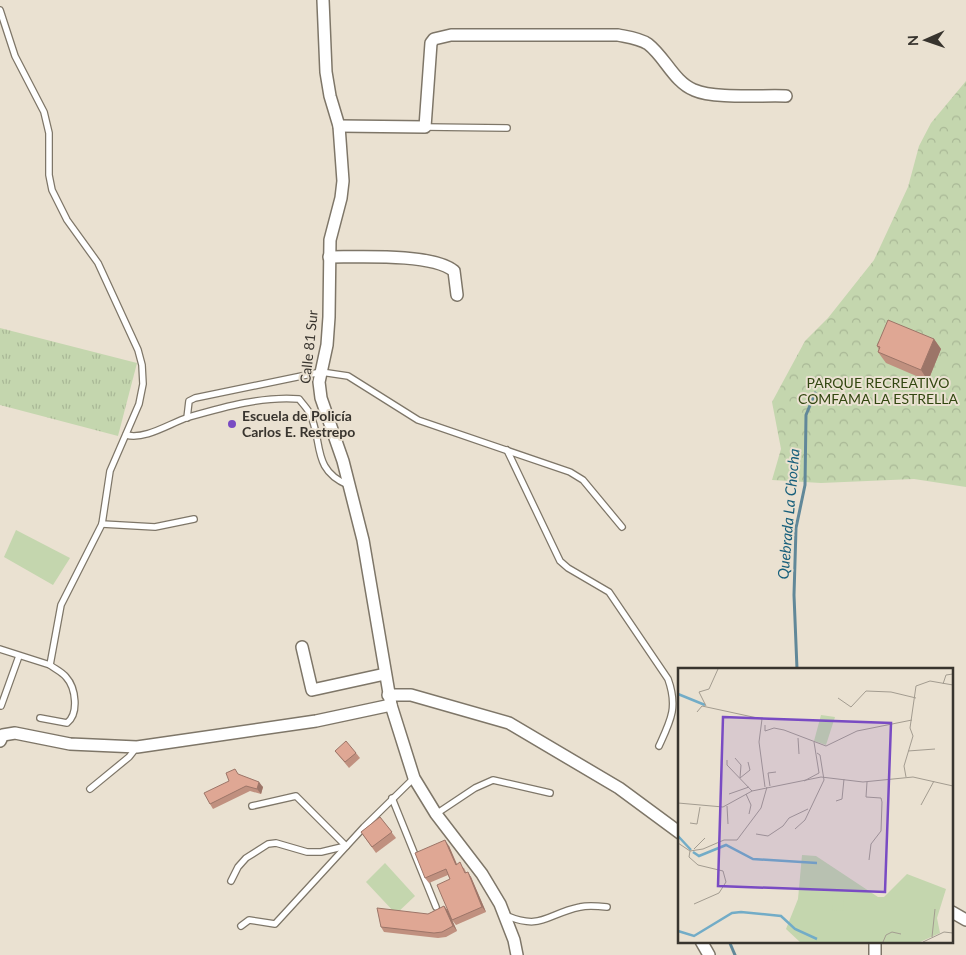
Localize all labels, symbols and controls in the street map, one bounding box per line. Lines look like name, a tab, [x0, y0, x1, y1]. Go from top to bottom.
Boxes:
north arrow	[901, 15, 951, 65]
text: N	[904, 35, 921, 46]
street label: Calle 81 Sur	[296, 309, 321, 385]
park label: PARQUE RECREATIVO COMFAMA LA ESTRELLA	[798, 374, 959, 407]
place label: Escuela de Policía Carlos E. Restrepo	[242, 407, 355, 440]
marker: Escuela de Policía Carlos E. Restrepo	[226, 418, 238, 430]
water label: Quebrada La Chocha	[773, 447, 803, 580]
inset map	[678, 668, 954, 942]

